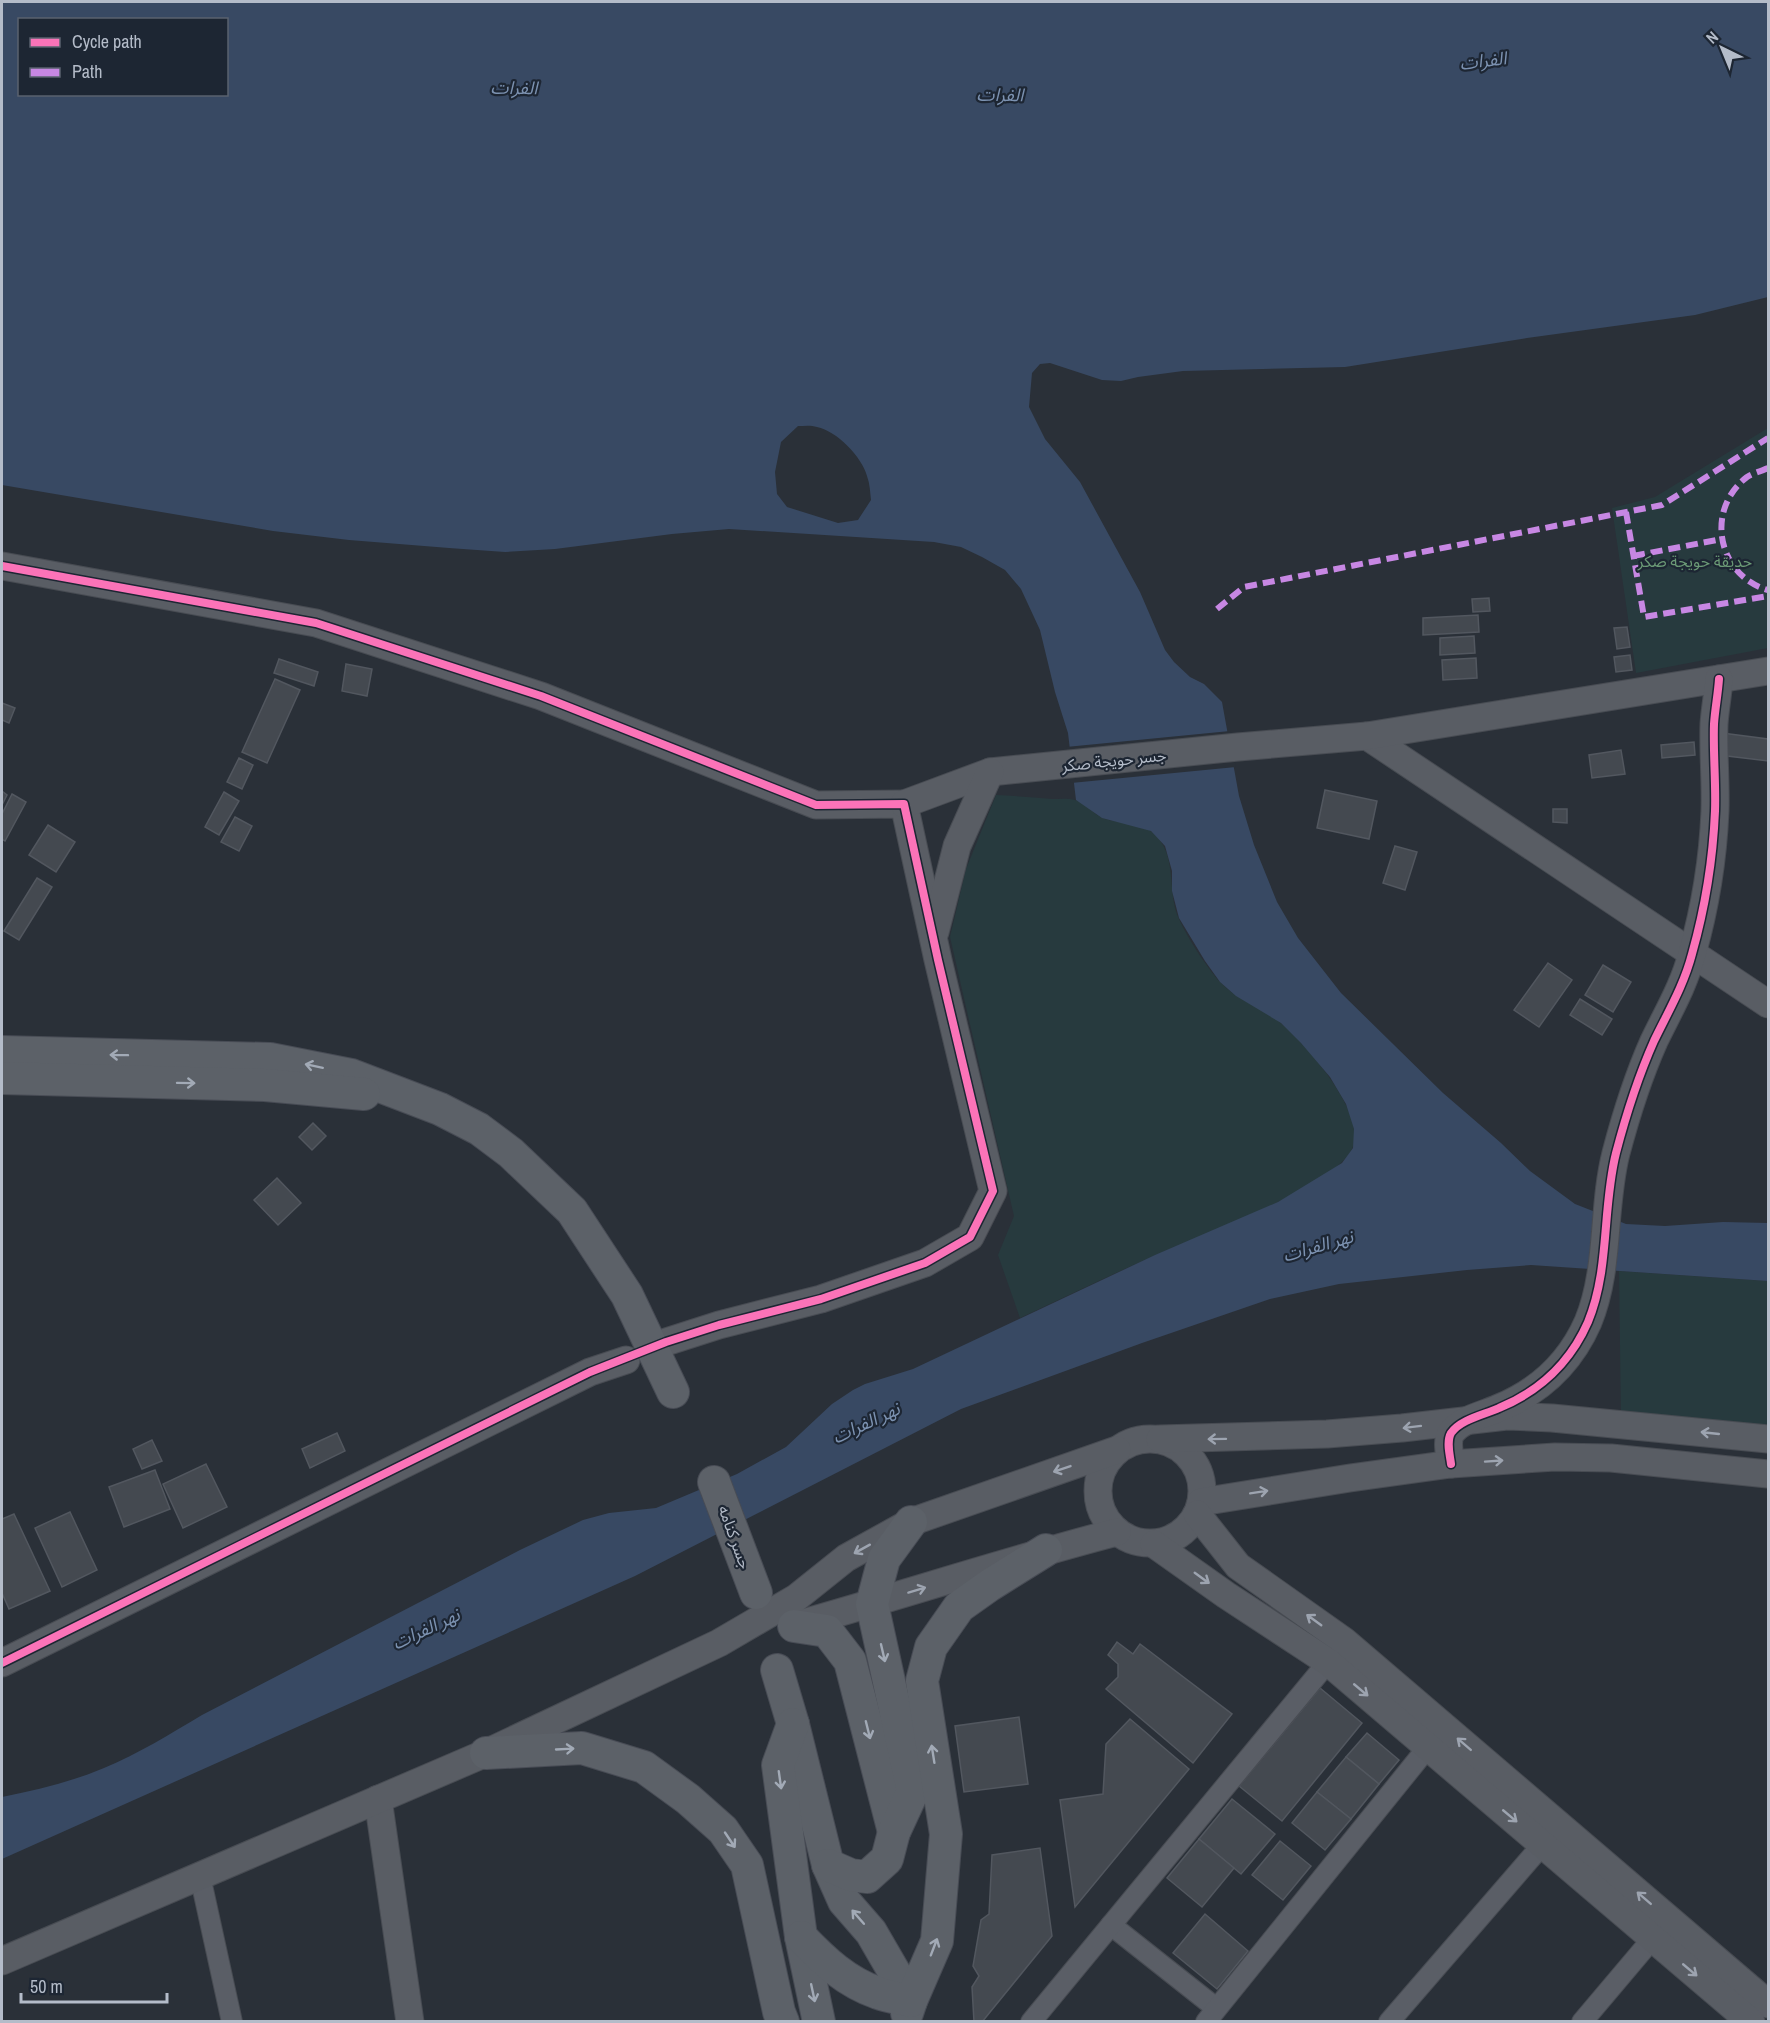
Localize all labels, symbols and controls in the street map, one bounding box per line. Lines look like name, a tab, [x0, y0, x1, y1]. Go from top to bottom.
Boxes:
legend	[18, 18, 228, 96]
north arrow	[1692, 18, 1752, 78]
text: N	[1701, 26, 1723, 48]
text: Cycle path	[72, 29, 142, 54]
water label: الفرات	[1458, 45, 1509, 76]
text: Path	[72, 59, 102, 84]
water label: الفرات	[490, 75, 539, 100]
water label: الفرات	[976, 82, 1025, 107]
park label: حديقة حويجة صكر	[1637, 550, 1752, 572]
street label: جسر حويجة صكر	[1059, 744, 1168, 777]
one-way arrow	[110, 1049, 130, 1061]
one-way arrow	[304, 1060, 324, 1071]
one-way arrow	[175, 1077, 195, 1089]
water label: نهر الفرات	[1280, 1223, 1358, 1267]
water label: نهر الفرات	[828, 1395, 906, 1449]
one-way arrow	[1402, 1422, 1422, 1433]
one-way arrow	[1701, 1427, 1721, 1438]
one-way arrow	[1208, 1433, 1228, 1444]
one-way arrow	[1484, 1456, 1504, 1467]
one-way arrow	[1053, 1465, 1072, 1476]
one-way arrow	[1249, 1487, 1269, 1498]
street label: جسر كنامه	[713, 1502, 757, 1572]
one-way arrow	[854, 1543, 871, 1555]
one-way arrow	[1193, 1572, 1209, 1584]
one-way arrow	[907, 1584, 926, 1595]
water label: نهر الفرات	[388, 1601, 466, 1655]
one-way arrow	[1306, 1614, 1322, 1626]
one-way arrow	[878, 1643, 889, 1662]
one-way arrow	[1353, 1683, 1368, 1697]
one-way arrow	[862, 1721, 874, 1740]
one-way arrow	[1457, 1737, 1472, 1751]
one-way arrow	[555, 1744, 575, 1755]
one-way arrow	[928, 1745, 939, 1764]
one-way arrow	[775, 1769, 786, 1789]
one-way arrow	[1502, 1809, 1517, 1823]
one-way arrow	[724, 1832, 736, 1848]
one-way arrow	[1637, 1891, 1652, 1905]
one-way arrow	[851, 1909, 864, 1925]
one-way arrow	[929, 1938, 940, 1957]
one-way arrow	[1682, 1963, 1698, 1976]
scale bar	[21, 1966, 166, 2004]
text: 50 m	[30, 1974, 63, 1999]
one-way arrow	[808, 1983, 819, 2002]

